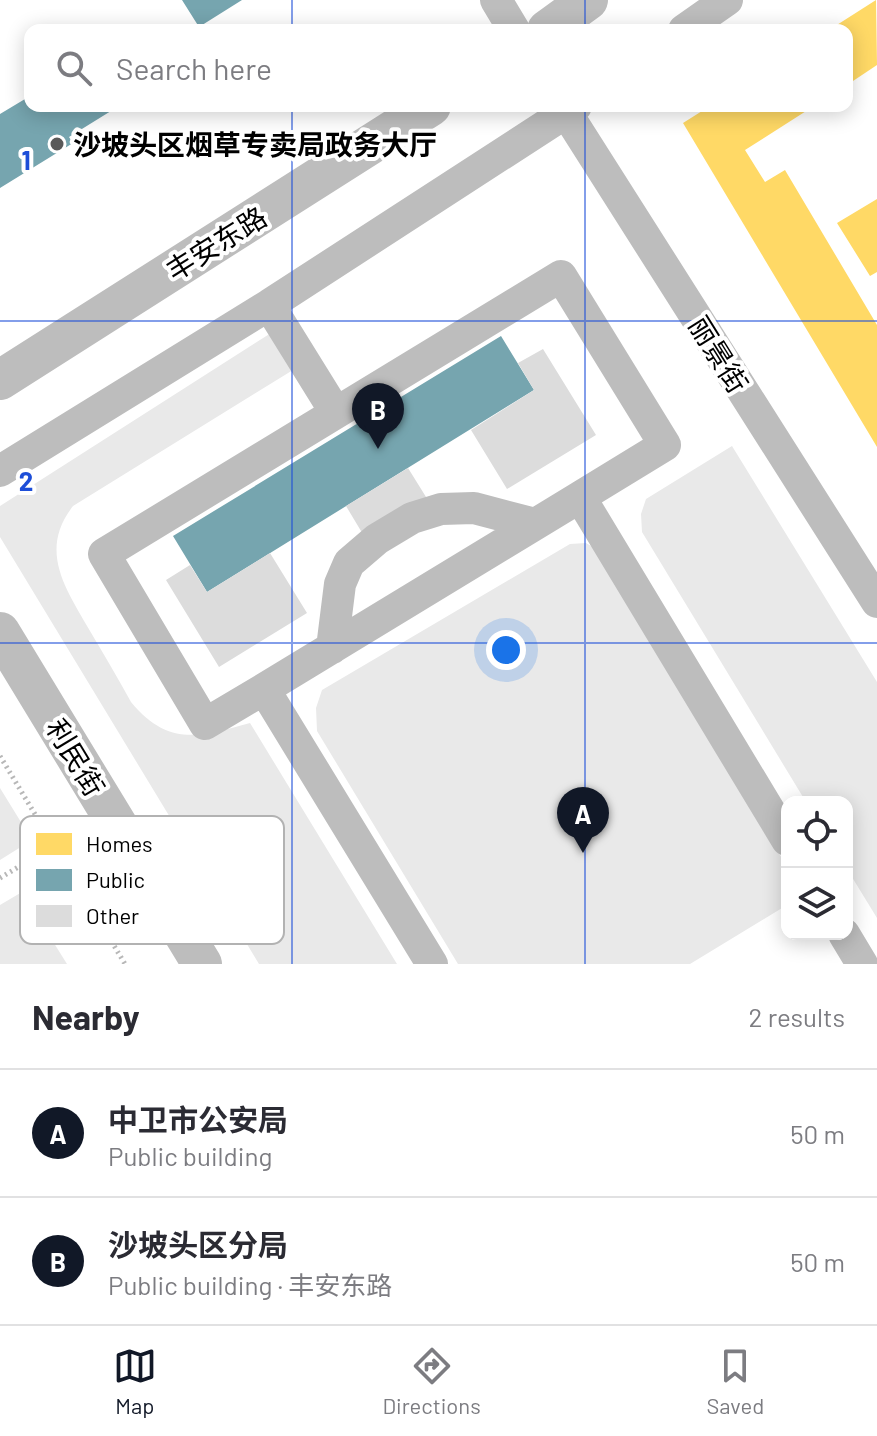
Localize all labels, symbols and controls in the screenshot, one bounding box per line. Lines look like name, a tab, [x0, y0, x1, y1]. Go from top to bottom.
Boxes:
search box	[24, 24, 853, 112]
icon: search	[52, 46, 96, 90]
text: Search here	[116, 50, 272, 86]
place label: 沙坡头区烟草专卖局政务大厅	[73, 127, 437, 161]
marker: 沙坡头区烟草专卖局政务大厅	[48, 135, 66, 153]
text: 1	[21, 144, 31, 175]
street label: 丰安东路	[159, 199, 273, 287]
street label: 丽景街	[682, 309, 756, 399]
pin: B	[352, 383, 404, 449]
text: 2	[19, 465, 33, 496]
your location	[486, 630, 526, 670]
street label: 利民街	[40, 712, 112, 802]
pin: A	[557, 787, 609, 853]
map controls	[781, 796, 853, 940]
button: locate	[781, 796, 853, 868]
legend	[20, 816, 284, 944]
text: Homes	[86, 830, 153, 856]
text: Public	[86, 866, 145, 892]
button: layers	[781, 868, 853, 940]
text: Other	[86, 902, 139, 928]
text: Nearby	[32, 996, 140, 1037]
text: 2 results	[749, 1001, 845, 1032]
text: 中卫市公安局	[108, 1101, 288, 1137]
text: A	[49, 1118, 67, 1149]
text: 50 m	[790, 1118, 845, 1149]
text: Public building	[108, 1140, 272, 1171]
text: 沙坡头区分局	[108, 1226, 288, 1262]
text: B	[50, 1246, 66, 1277]
text: 50 m	[790, 1246, 845, 1277]
text: Public building · 丰安东路	[108, 1269, 392, 1300]
tab: Map	[113, 1344, 157, 1418]
tab: Directions	[382, 1344, 481, 1418]
tab: Saved	[706, 1344, 764, 1418]

